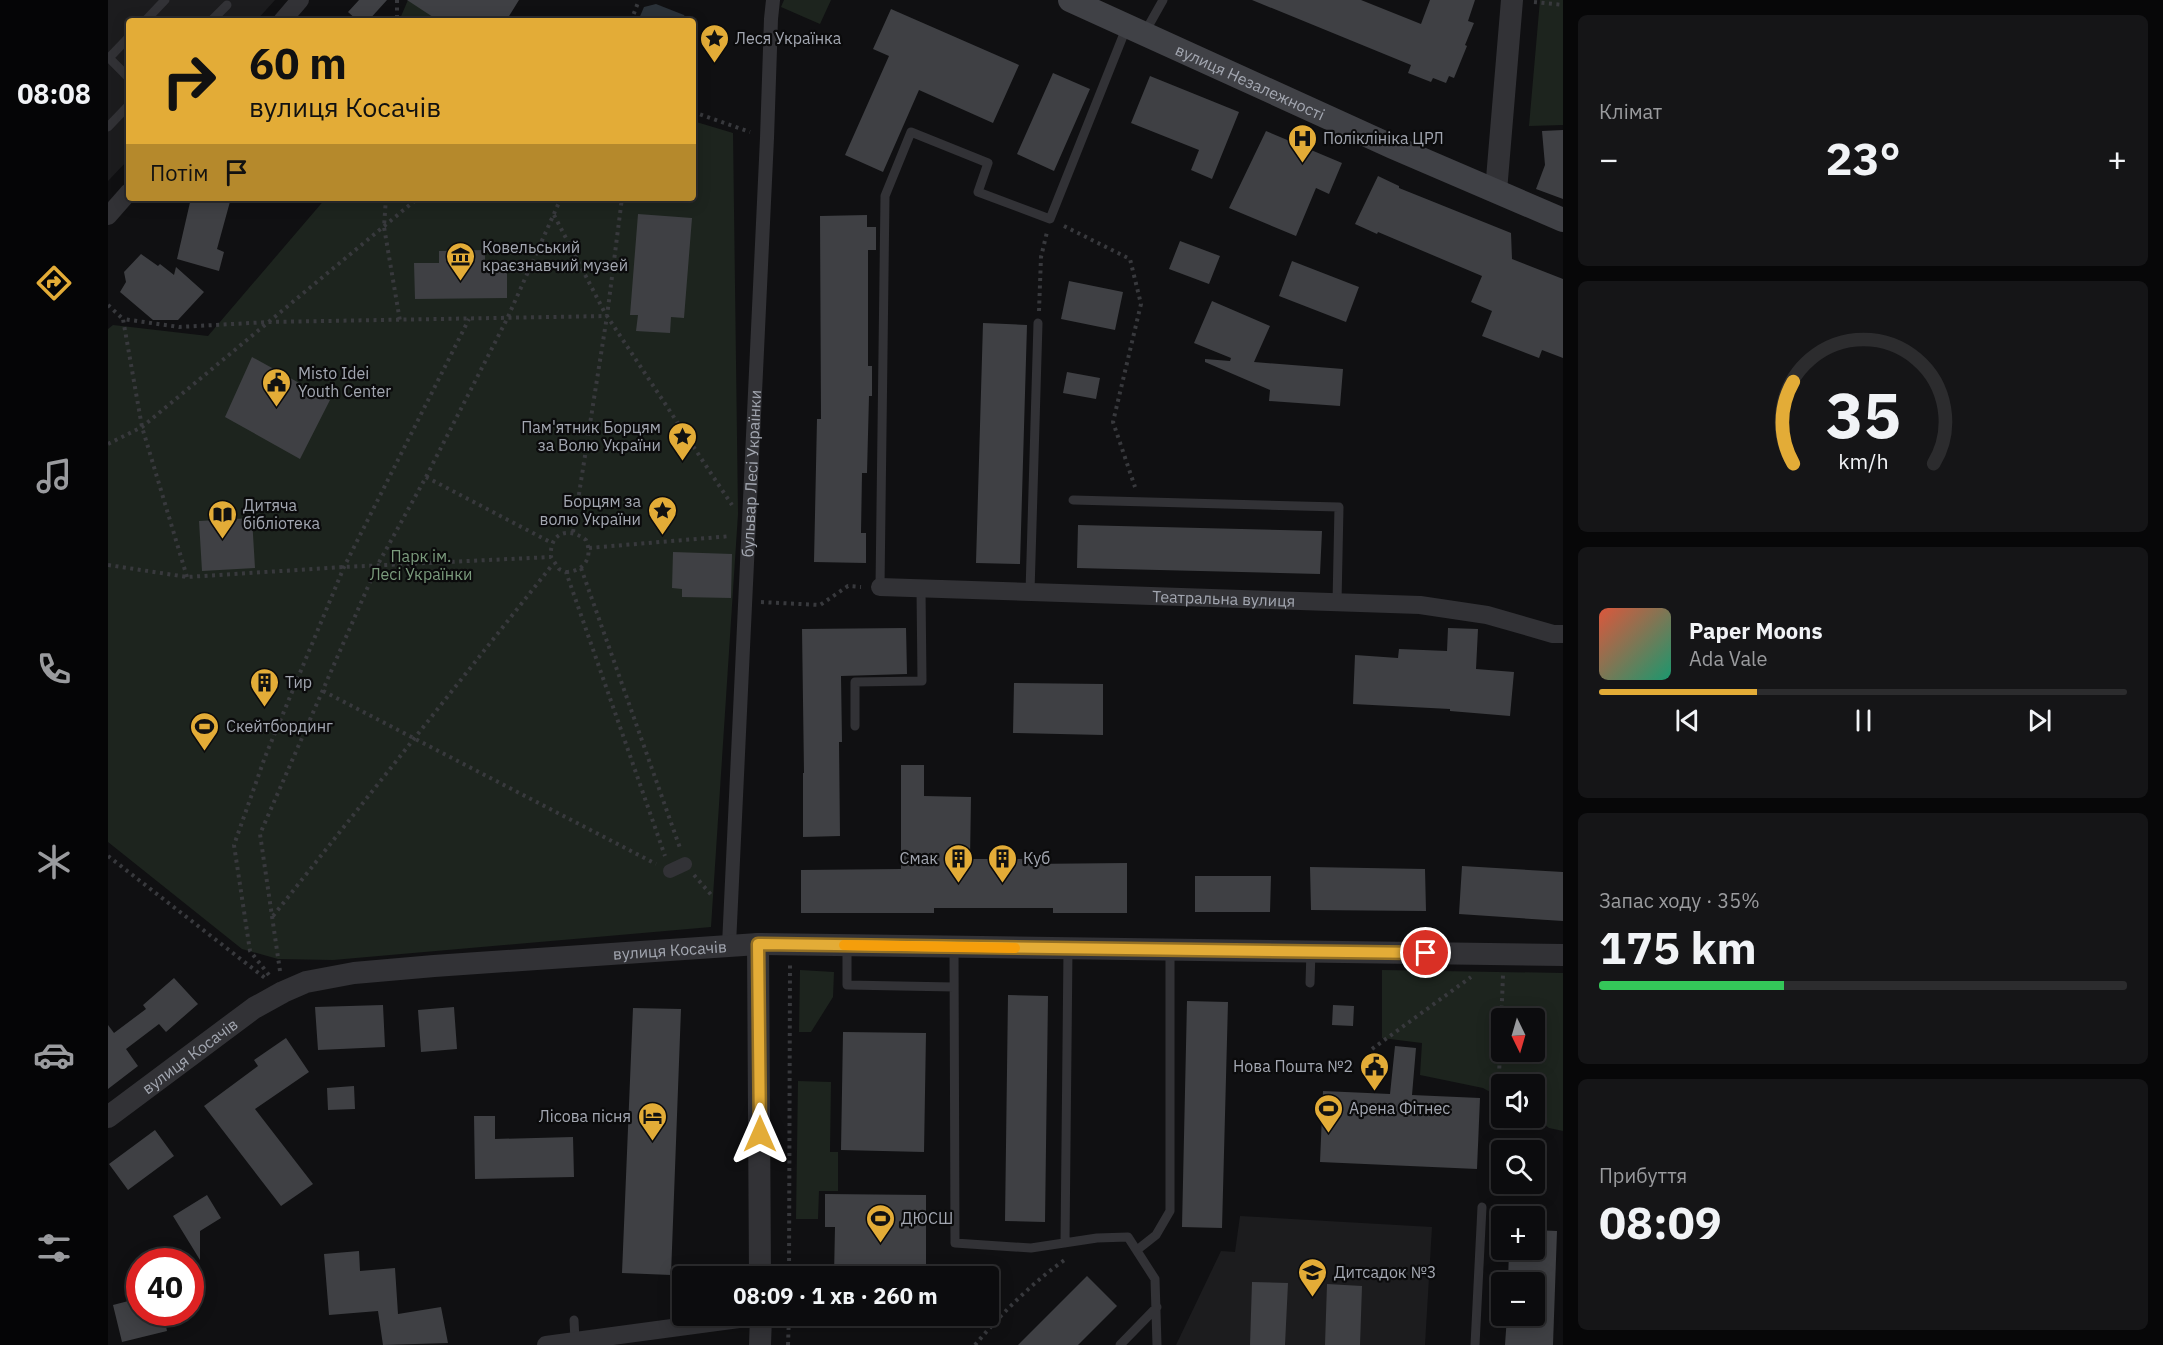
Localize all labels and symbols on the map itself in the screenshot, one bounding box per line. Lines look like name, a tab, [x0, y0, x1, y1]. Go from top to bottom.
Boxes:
place icon: Леся Українка	[698, 22, 730, 64]
place label: Леся Українка	[735, 28, 842, 48]
street label: вулиця Незалежності	[1172, 39, 1328, 125]
hospital icon: Поліклініка ЦРЛ	[1286, 122, 1318, 164]
place label: Поліклініка ЦРЛ	[1323, 128, 1444, 148]
place label: Ковельський краєзнавчий музей	[482, 237, 628, 275]
museum icon: Ковельський краєзнавчий музей	[445, 240, 477, 282]
place label: Misto Idei Youth Center	[298, 363, 391, 401]
public building icon: Misto Idei Youth Center	[261, 366, 293, 408]
street label: бульвар Лесі Українки	[737, 389, 765, 558]
place label: Пам'ятник Борцям за Волю України	[521, 417, 661, 455]
place icon: Пам'ятник Борцям за Волю України	[666, 420, 698, 462]
place label: Борцям за волю України	[539, 491, 641, 529]
place icon: Борцям за волю України	[646, 494, 678, 536]
place label: Дитяча бібліотека	[243, 495, 321, 533]
library icon: Дитяча бібліотека	[206, 498, 238, 540]
park label: Парк ім. Лесі Українки	[370, 546, 472, 584]
street label: Театральна вулиця	[1152, 586, 1296, 611]
building icon: Тир	[248, 666, 280, 708]
place label: Тир	[285, 672, 312, 692]
sports icon: Скейтбординг	[189, 710, 221, 752]
place label: Скейтбординг	[226, 716, 333, 736]
building icon: Смак	[943, 842, 975, 884]
building icon: Куб	[986, 842, 1018, 884]
place label: Смак	[900, 848, 938, 868]
place label: Куб	[1023, 848, 1050, 868]
pin	[1400, 927, 1451, 978]
street label: вулиця Косачів	[612, 936, 728, 964]
north arrow	[1491, 1008, 1545, 1062]
street label: вулиця Косачів	[138, 1014, 241, 1098]
public building icon: Нова Пошта №2	[1358, 1050, 1390, 1092]
place label: Нова Пошта №2	[1233, 1056, 1353, 1076]
sports icon: Арена Фітнес	[1312, 1092, 1344, 1134]
place label: Арена Фітнес	[1349, 1098, 1450, 1118]
hotel icon: Лісова пісня	[636, 1100, 668, 1142]
position arrow	[728, 1102, 792, 1166]
place label: Лісова пісня	[539, 1106, 631, 1126]
sports icon: ДЮСШ	[864, 1202, 896, 1244]
place label: ДЮСШ	[901, 1208, 953, 1228]
speed limit sign: 40	[126, 1248, 204, 1326]
school or university icon: Дитсадок №3	[1297, 1256, 1329, 1298]
place label: Дитсадок №3	[1334, 1262, 1436, 1282]

